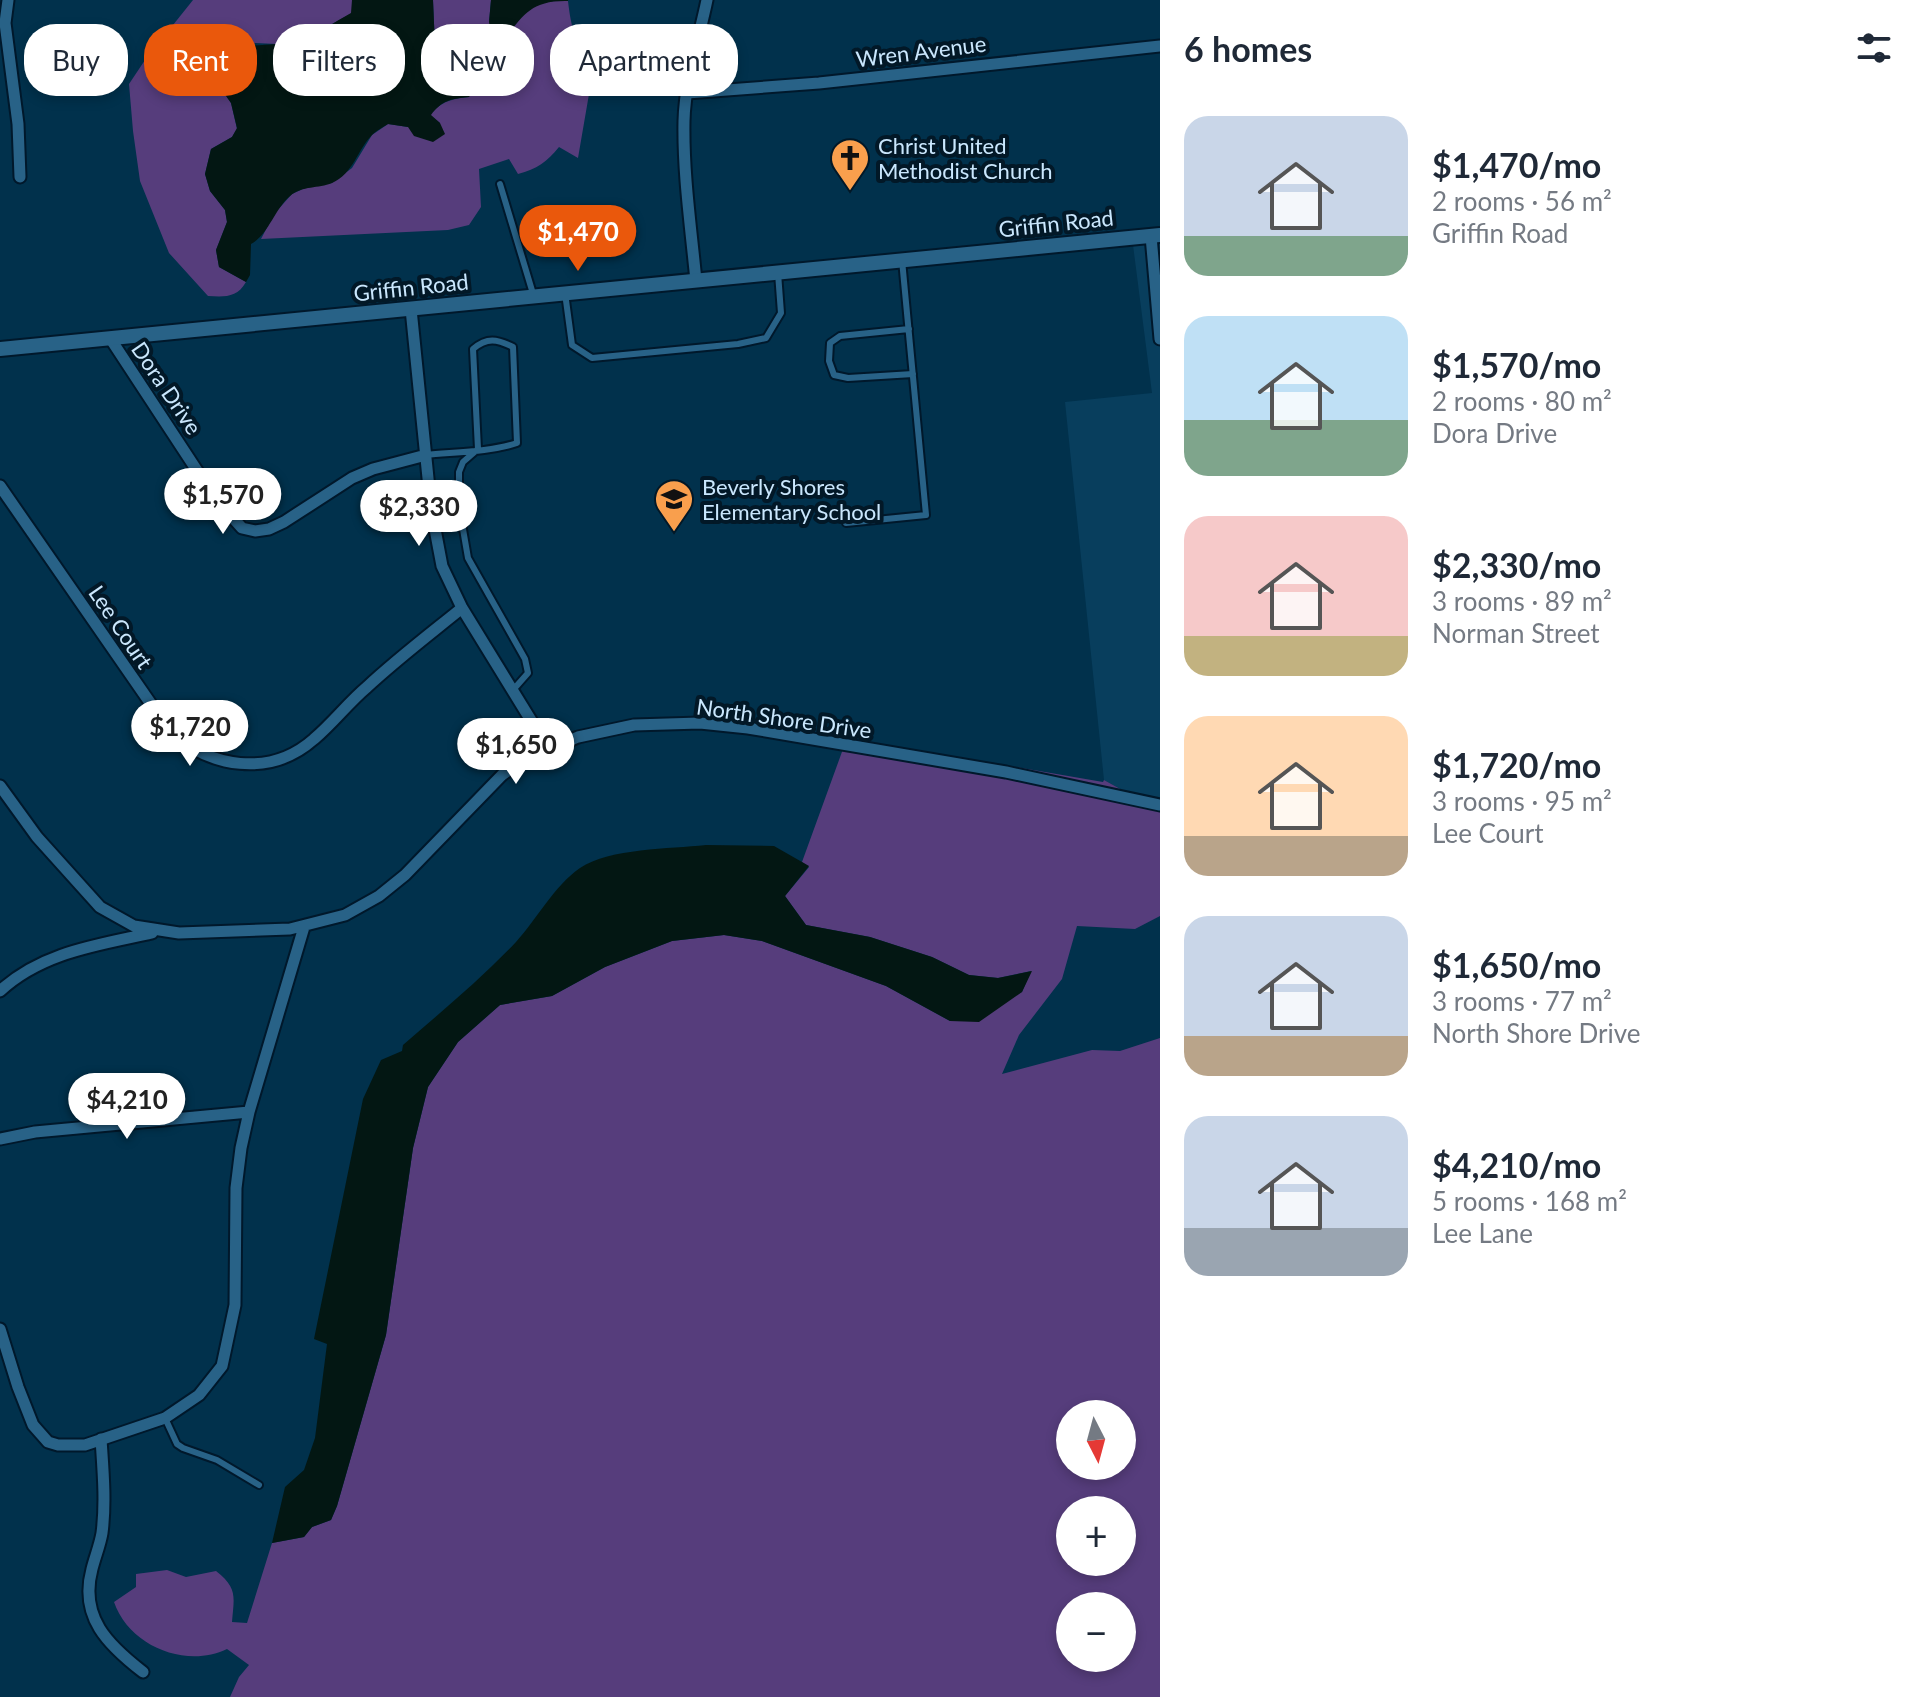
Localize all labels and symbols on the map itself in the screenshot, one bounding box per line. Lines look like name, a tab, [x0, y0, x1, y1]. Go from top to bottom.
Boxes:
street label: Wren Avenue	[854, 30, 988, 72]
place label: Christ United Methodist Church	[878, 132, 1052, 184]
church icon: Christ United Methodist Church	[829, 137, 871, 192]
street label: Griffin Road	[997, 204, 1115, 242]
pin: $1,470	[513, 205, 643, 273]
street label: Griffin Road	[352, 268, 470, 306]
street label: Dora Drive	[126, 337, 208, 439]
pin: $1,570	[158, 468, 288, 536]
place label: Beverly Shores Elementary School	[702, 473, 881, 525]
school or university icon: Beverly Shores Elementary School	[653, 478, 695, 533]
pin: $2,330	[354, 480, 484, 548]
street label: Lee Court	[83, 580, 159, 674]
street label: North Shore Drive	[695, 692, 873, 744]
pin: $1,720	[125, 700, 255, 768]
pin: $1,650	[451, 718, 581, 786]
pin: $4,210	[62, 1073, 192, 1141]
north arrow	[1056, 1400, 1136, 1480]

